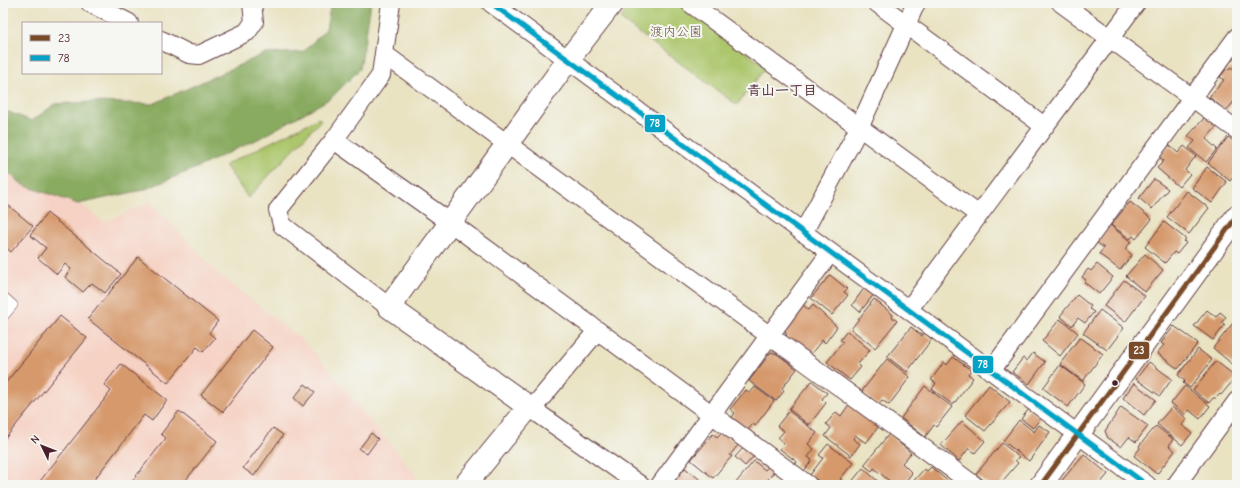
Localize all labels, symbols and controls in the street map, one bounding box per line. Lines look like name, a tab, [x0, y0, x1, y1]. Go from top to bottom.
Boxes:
legend	[22, 22, 162, 74]
park label: 渡内公園	[650, 24, 702, 39]
text: 23	[58, 31, 70, 45]
text: 78	[58, 51, 70, 65]
district label: 青山一丁目	[747, 82, 817, 99]
line badge: 78	[644, 114, 666, 133]
text: 78	[650, 117, 660, 130]
line badge: 23	[1128, 341, 1150, 360]
text: 23	[1134, 344, 1144, 357]
line badge: 78	[972, 355, 994, 374]
text: 78	[978, 358, 988, 371]
unlabelled marker	[1110, 378, 1120, 388]
north arrow	[22, 426, 62, 466]
text: N	[28, 432, 42, 447]

